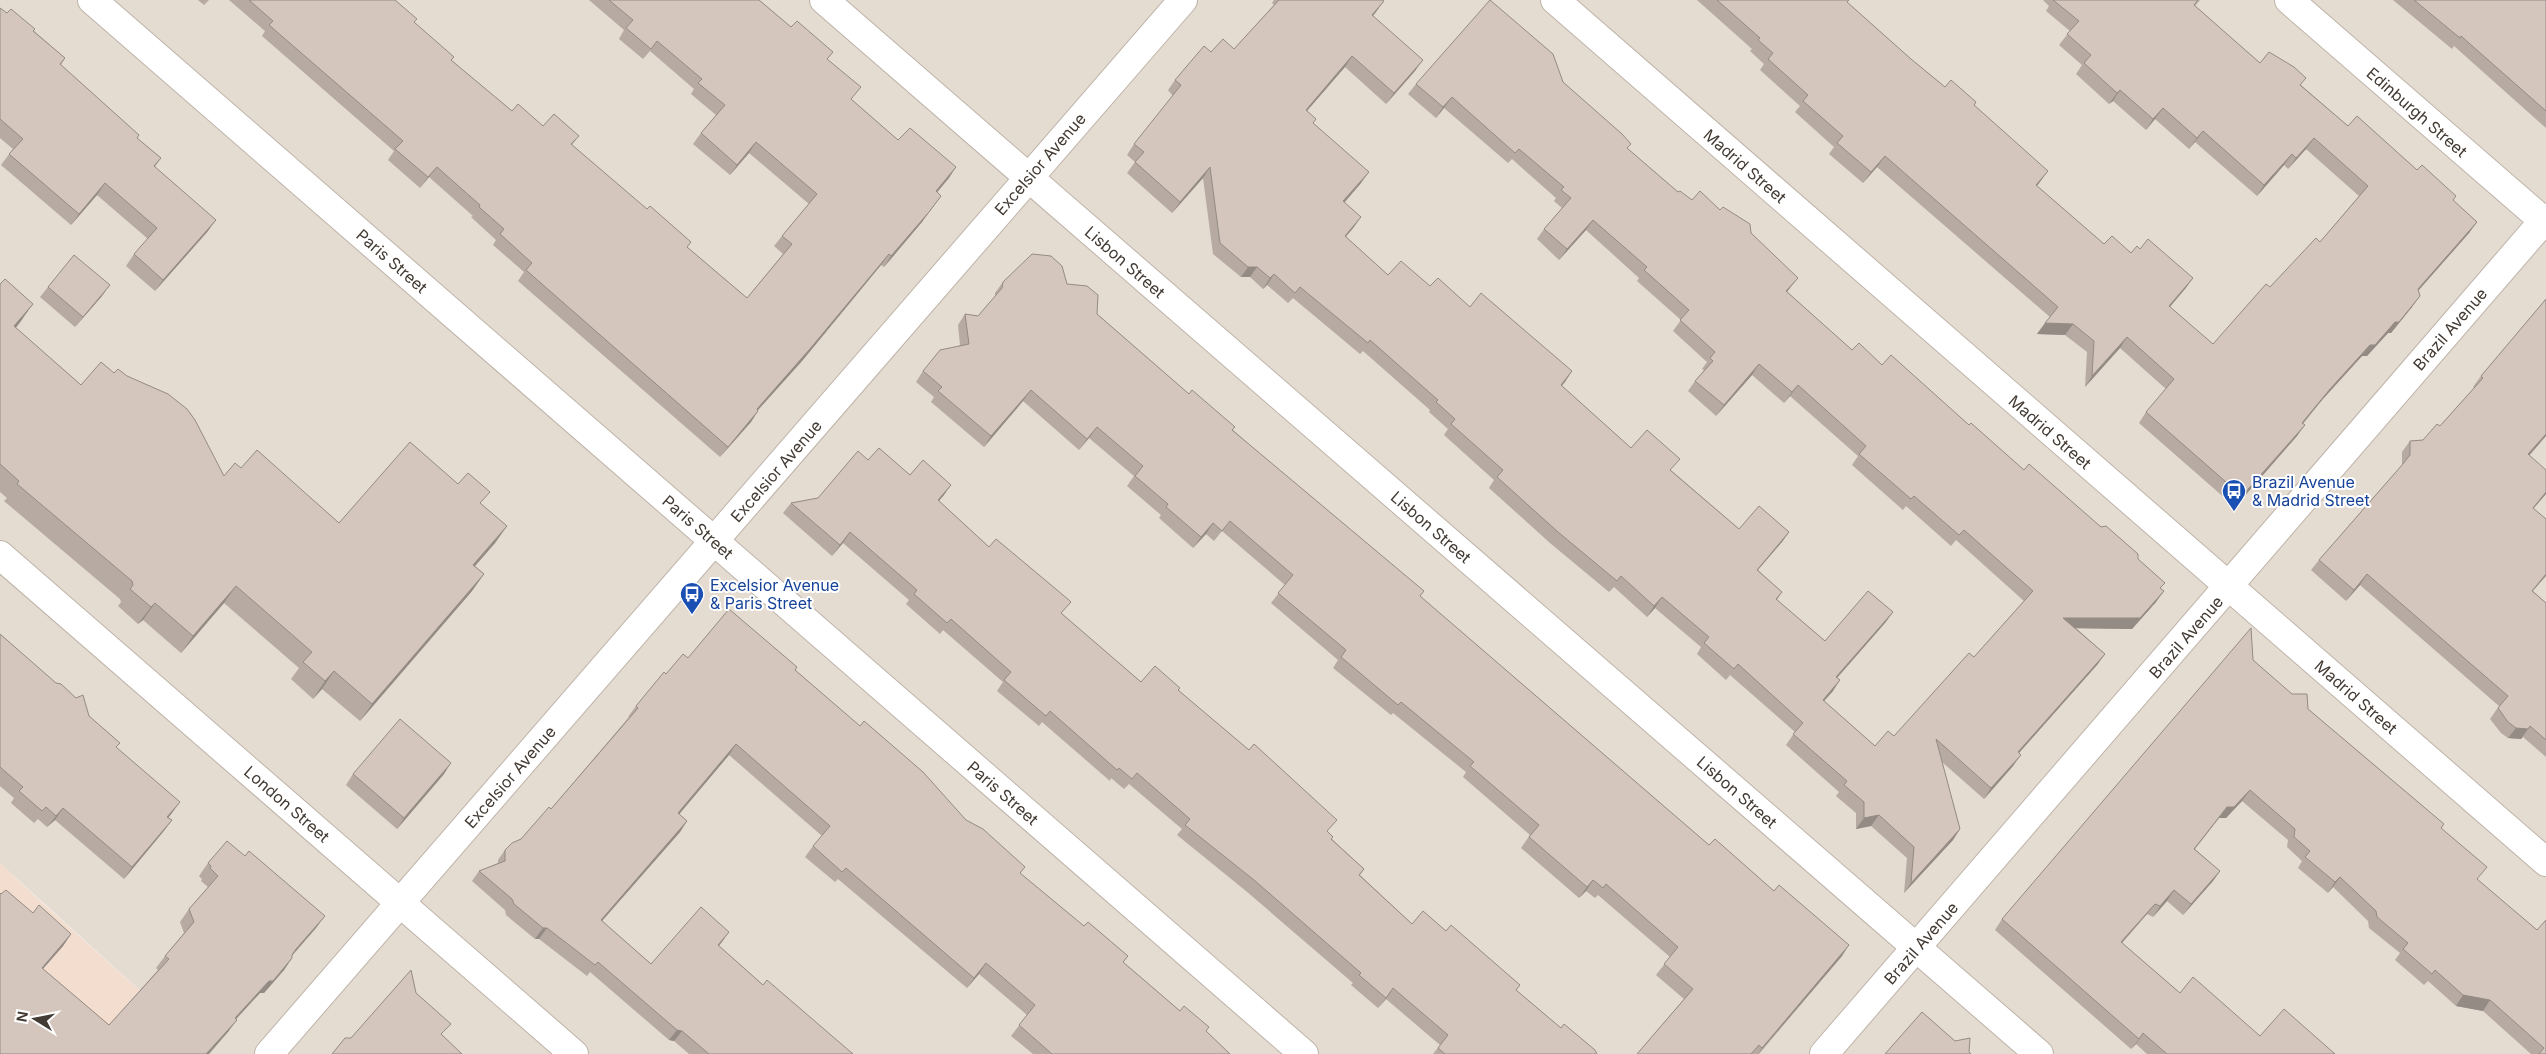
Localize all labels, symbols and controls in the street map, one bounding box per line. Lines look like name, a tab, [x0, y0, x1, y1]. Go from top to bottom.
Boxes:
street label: Edinburgh Street	[2363, 63, 2471, 161]
street label: Excelsior Avenue	[990, 109, 1090, 219]
street label: Madrid Street	[1700, 125, 1790, 207]
street label: Lisbon Street	[1081, 222, 1169, 302]
street label: Paris Street	[352, 225, 432, 297]
street label: Brazil Avenue	[2409, 284, 2491, 374]
street label: Madrid Street	[2005, 391, 2095, 473]
street label: Excelsior Avenue	[726, 416, 826, 526]
place label: Brazil Avenue & Madrid Street	[2252, 472, 2370, 510]
bus stop icon: Brazil Avenue & Madrid Street	[2221, 478, 2247, 512]
street label: Lisbon Street	[1387, 487, 1475, 567]
street label: Paris Street	[658, 491, 738, 563]
place label: Excelsior Avenue & Paris Street	[710, 575, 839, 613]
bus stop icon: Excelsior Avenue & Paris Street	[679, 581, 705, 615]
street label: Brazil Avenue	[2145, 592, 2227, 682]
street label: Madrid Street	[2311, 656, 2401, 738]
street label: Excelsior Avenue	[460, 722, 560, 832]
street label: Lisbon Street	[1693, 752, 1781, 832]
street label: Paris Street	[963, 757, 1043, 829]
street label: London Street	[240, 761, 334, 847]
street label: Brazil Avenue	[1880, 898, 1962, 988]
north arrow	[10, 994, 60, 1044]
text: N	[12, 1010, 31, 1023]

